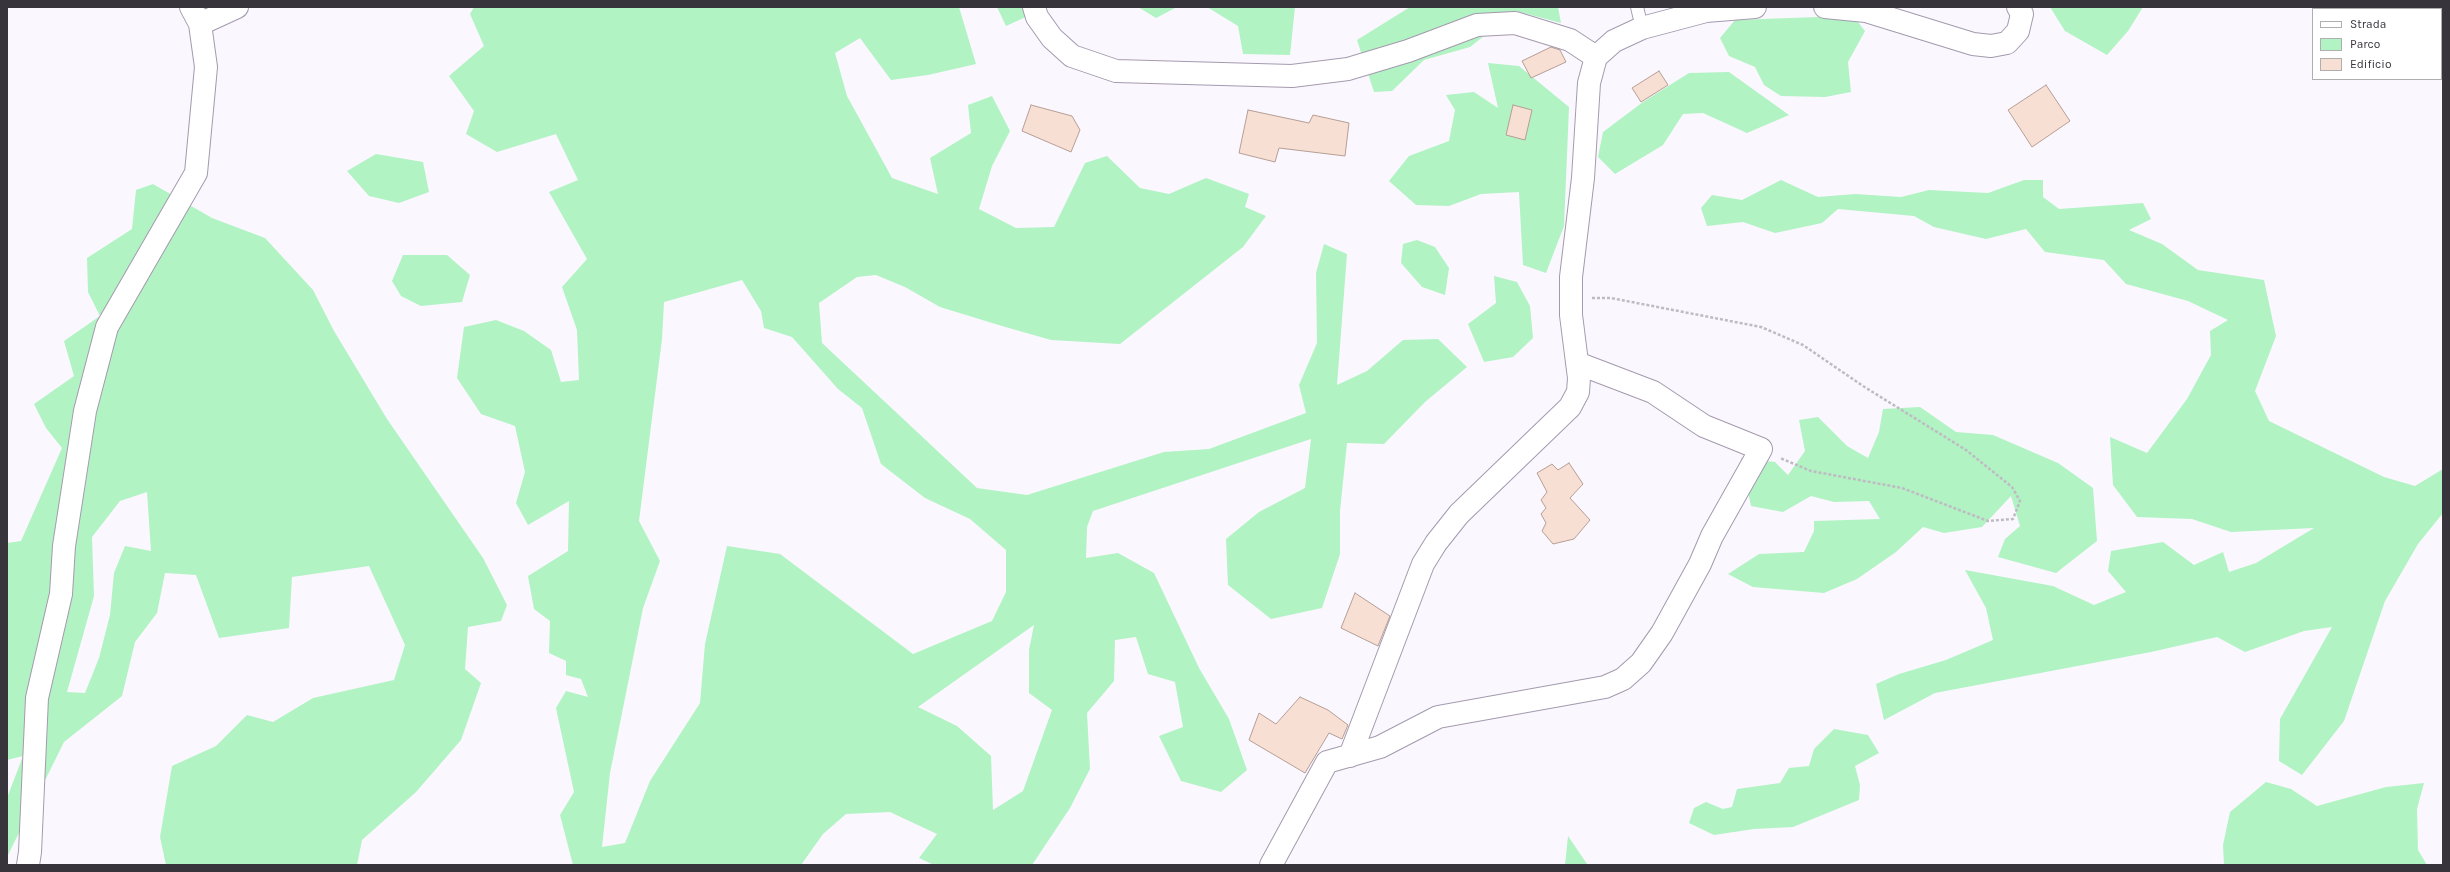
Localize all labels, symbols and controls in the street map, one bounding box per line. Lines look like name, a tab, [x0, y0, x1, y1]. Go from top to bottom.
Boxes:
legend	[2312, 8, 2442, 80]
text: Strada	[2350, 17, 2386, 31]
text: Parco	[2350, 37, 2380, 51]
text: Edificio	[2350, 57, 2391, 71]

